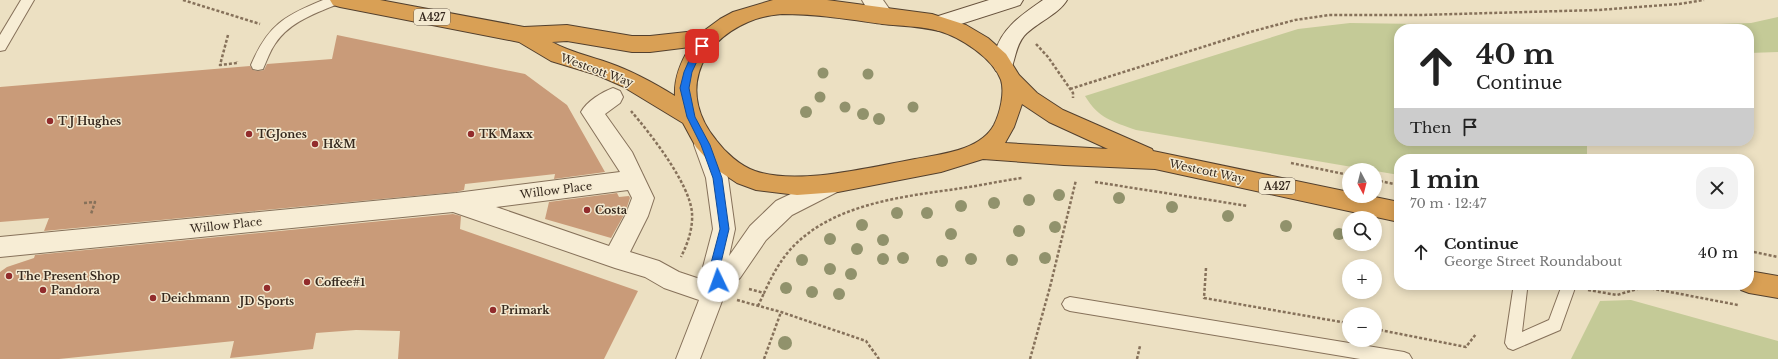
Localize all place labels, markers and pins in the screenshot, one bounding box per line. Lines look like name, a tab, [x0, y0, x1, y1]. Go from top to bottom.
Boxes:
pin	[685, 29, 719, 63]
place label: T J Hughes	[58, 114, 121, 128]
marker: T J Hughes	[45, 116, 55, 126]
place label: TGJones	[257, 127, 307, 141]
place label: TK Maxx	[479, 127, 534, 141]
marker: TGJones	[244, 129, 254, 139]
marker: TK Maxx	[466, 129, 476, 139]
place label: H&M	[323, 137, 356, 151]
marker: H&M	[310, 139, 320, 149]
place label: Costa	[595, 203, 628, 217]
marker: Costa	[582, 205, 592, 215]
place label: The Present Shop	[17, 269, 120, 283]
marker: The Present Shop	[4, 271, 14, 281]
place label: Coffee#1	[315, 275, 365, 289]
marker: Coffee#1	[302, 277, 312, 287]
place label: Pandora	[51, 283, 100, 297]
marker: JD Sports	[262, 283, 272, 293]
marker: Pandora	[38, 285, 48, 295]
place label: Deichmann	[161, 291, 230, 305]
marker: Deichmann	[148, 293, 158, 303]
place label: JD Sports	[238, 294, 294, 308]
place label: Primark	[501, 303, 550, 317]
marker: Primark	[488, 305, 498, 315]

